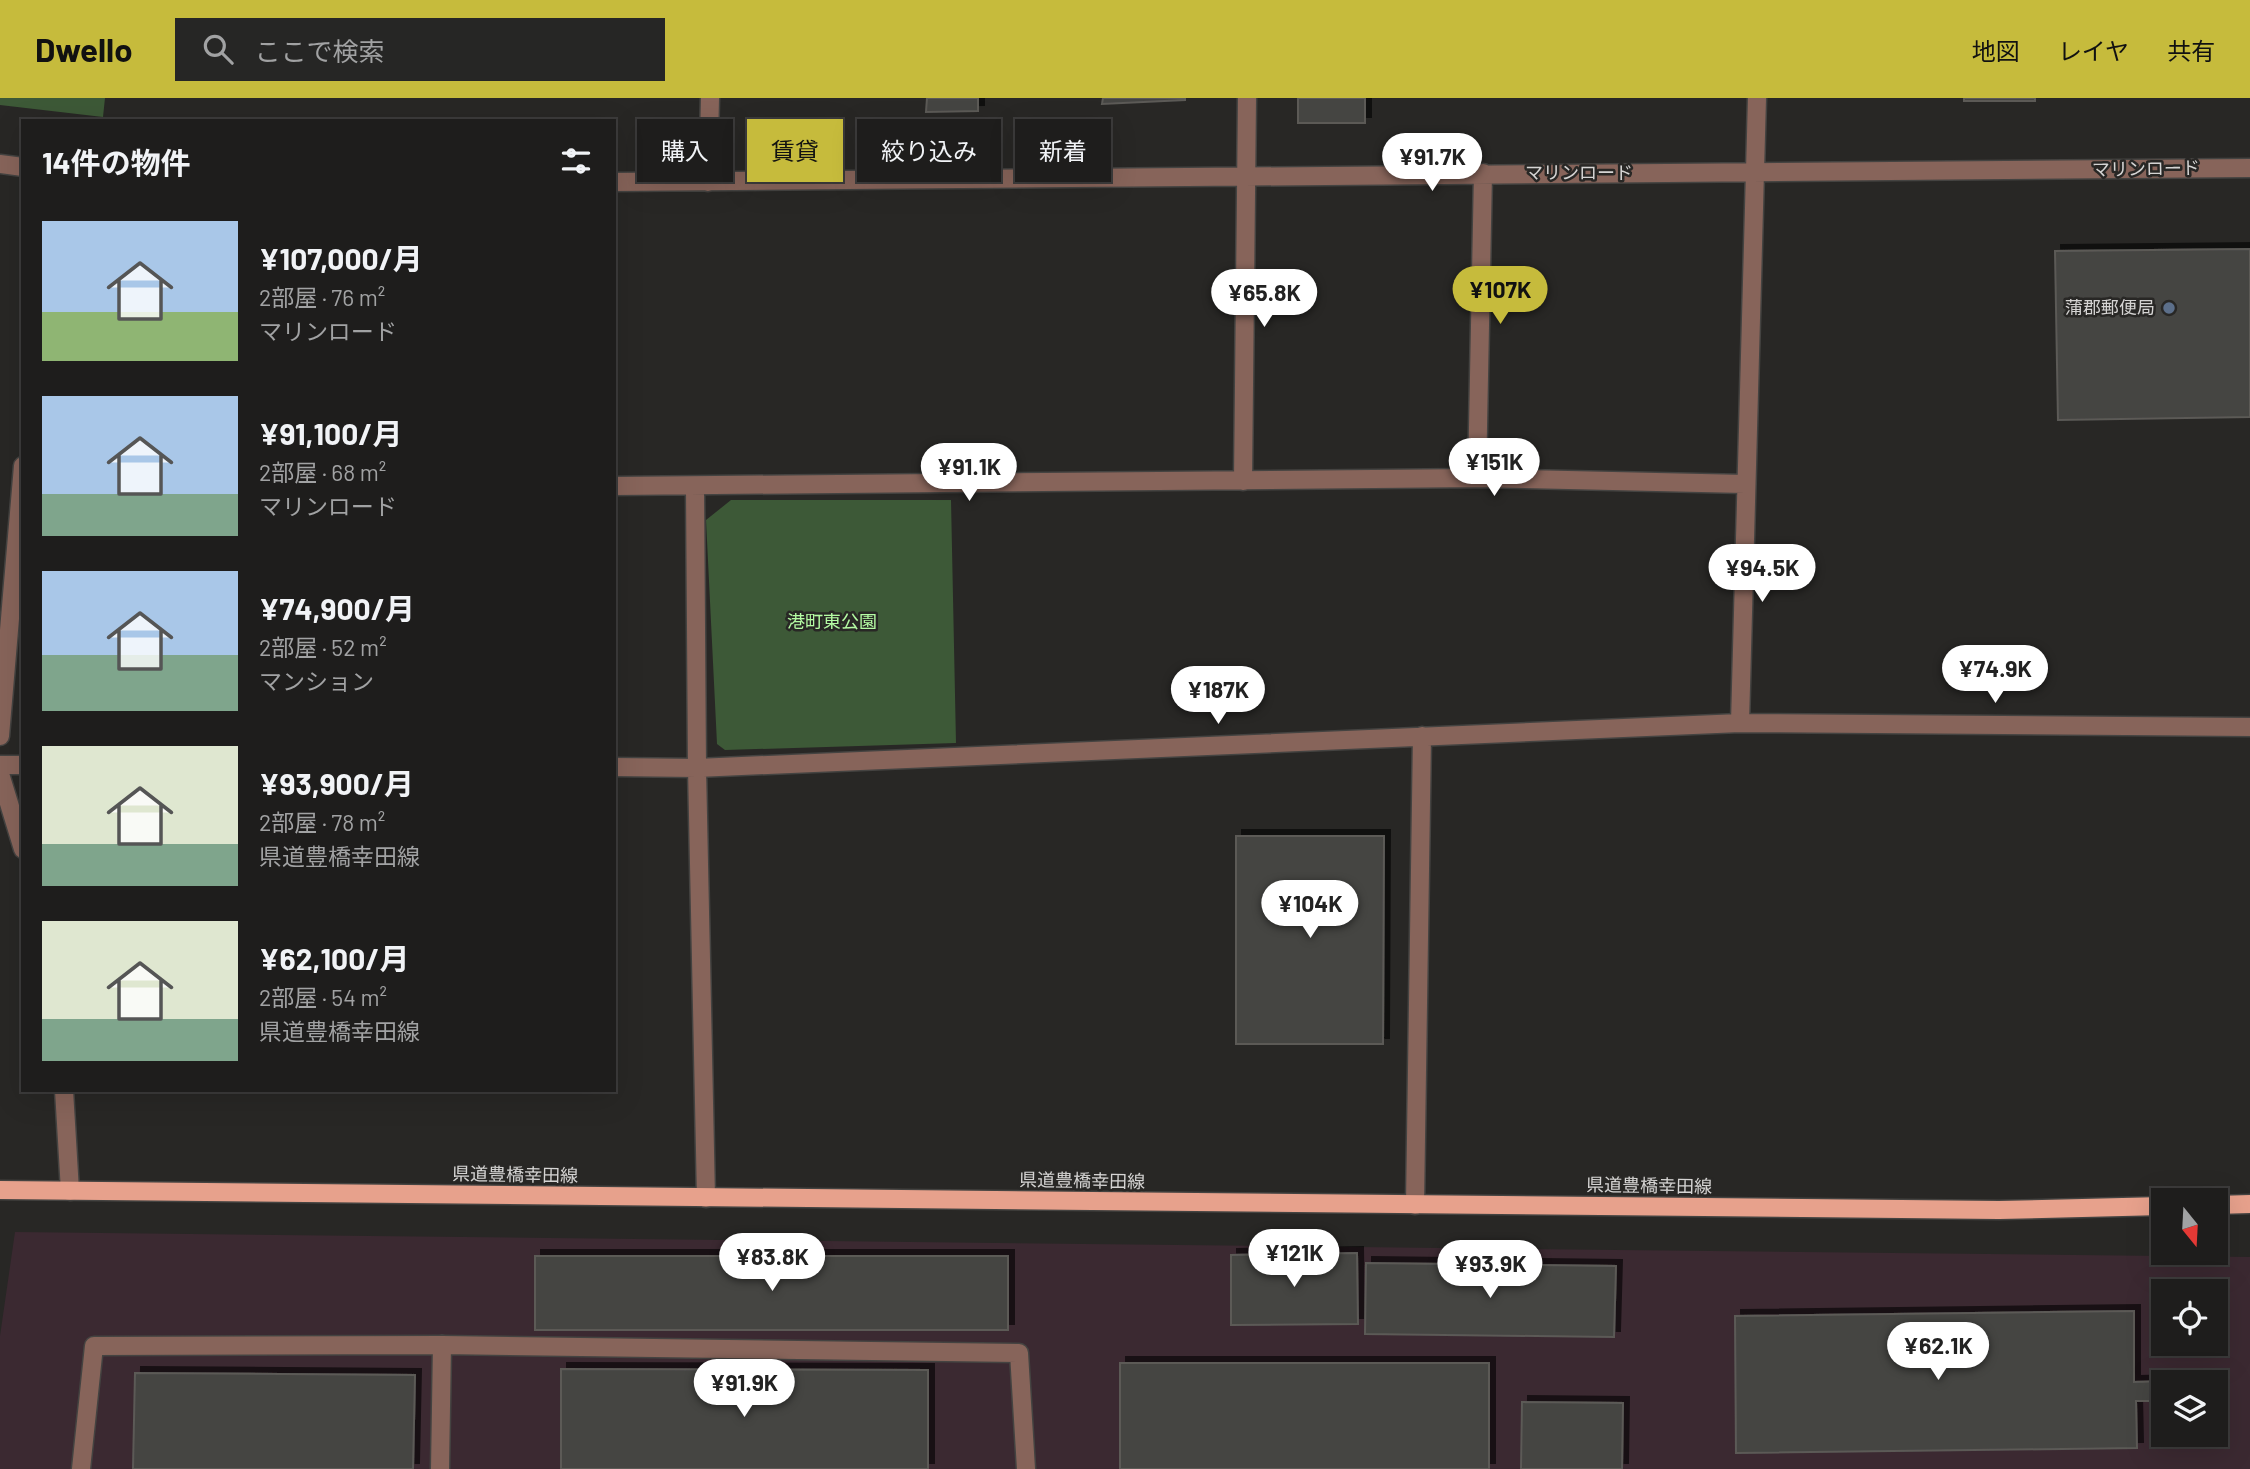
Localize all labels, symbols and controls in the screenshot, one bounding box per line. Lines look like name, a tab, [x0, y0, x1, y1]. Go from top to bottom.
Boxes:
search box	[175, 18, 665, 81]
text: Dwello	[35, 29, 133, 69]
icon: search	[199, 30, 237, 68]
text: ここで検索	[255, 35, 385, 66]
text: 地図	[1972, 36, 2020, 65]
text: レイヤ	[2058, 36, 2129, 65]
text: 共有	[2167, 36, 2215, 65]
chip: 購入	[637, 119, 733, 182]
chip: 賃貸	[747, 119, 843, 182]
chip: 絞り込み	[857, 119, 1001, 182]
chip: 新着	[1015, 119, 1111, 182]
pin: ¥91.7K	[1375, 134, 1489, 193]
icon: filters	[557, 142, 595, 180]
text: ¥91.7K	[1398, 142, 1466, 170]
text: 14件の物件	[42, 144, 191, 180]
street label: マリンロード	[2092, 156, 2200, 180]
street label: マリンロード	[1525, 161, 1633, 183]
text: ¥107,000/月	[259, 240, 423, 276]
icon: home	[98, 249, 182, 333]
pin: ¥107K	[1451, 266, 1549, 326]
pin: ¥65.8K	[1207, 270, 1321, 329]
text: ¥107K	[1469, 275, 1531, 303]
text: ¥65.8K	[1227, 278, 1301, 306]
text: 2部屋 · 76 m²	[259, 283, 385, 311]
place label: 蒲郡郵便局	[2065, 296, 2155, 318]
marker: 蒲郡郵便局	[2161, 300, 2177, 316]
text: マリンロード	[259, 317, 397, 345]
text: ¥91,100/月	[259, 415, 403, 451]
icon: home	[98, 424, 182, 508]
pin: ¥151K	[1445, 438, 1543, 498]
pin: ¥91.1K	[912, 444, 1026, 503]
text: ¥151K	[1465, 447, 1523, 475]
text: ¥91.1K	[937, 452, 1001, 480]
text: 2部屋 · 68 m²	[259, 458, 386, 486]
text: マリンロード	[259, 492, 397, 520]
pin: ¥94.5K	[1705, 545, 1819, 604]
text: ¥94.5K	[1725, 553, 1799, 581]
text: ¥74,900/月	[259, 590, 415, 626]
icon: home	[98, 599, 182, 683]
park label: 港町東公園	[787, 610, 877, 632]
text: 2部屋 · 52 m²	[259, 633, 387, 661]
pin: ¥74.9K	[1938, 646, 2052, 705]
text: ¥74.9K	[1958, 654, 2032, 682]
pin: ¥187K	[1169, 666, 1267, 726]
text: マンション	[259, 667, 374, 695]
text: ¥187K	[1187, 675, 1249, 703]
text: ¥93,900/月	[259, 765, 414, 801]
icon: home	[98, 774, 182, 858]
text: 2部屋 · 78 m²	[259, 808, 385, 836]
text: 県道豊橋幸田線	[259, 842, 420, 870]
pin: ¥104K	[1261, 880, 1359, 940]
text: ¥104K	[1277, 889, 1343, 917]
text: ¥62,100/月	[259, 940, 409, 976]
icon: home	[98, 949, 182, 1033]
text: 2部屋 · 54 m²	[259, 983, 387, 1011]
text: 県道豊橋幸田線	[259, 1017, 420, 1045]
street label: 県道豊橋幸田線	[452, 1162, 578, 1186]
street label: 県道豊橋幸田線	[1019, 1168, 1145, 1192]
street label: 県道豊橋幸田線	[1586, 1173, 1712, 1197]
north arrow	[2151, 1188, 2228, 1265]
map controls	[2151, 1188, 2228, 1447]
pin: ¥121K	[1245, 1230, 1343, 1289]
pin: ¥83.8K	[715, 1234, 829, 1293]
text: ¥121K	[1264, 1238, 1324, 1266]
pin: ¥93.9K	[1433, 1240, 1547, 1300]
text: ¥83.8K	[735, 1242, 809, 1270]
text: ¥93.9K	[1453, 1249, 1527, 1277]
button: locate	[2151, 1279, 2228, 1356]
pin: ¥62.1K	[1881, 1322, 1995, 1382]
text: ¥62.1K	[1903, 1331, 1973, 1359]
pin: ¥91.9K	[687, 1360, 801, 1419]
text: ¥91.9K	[710, 1368, 778, 1396]
button: layers	[2151, 1370, 2228, 1447]

